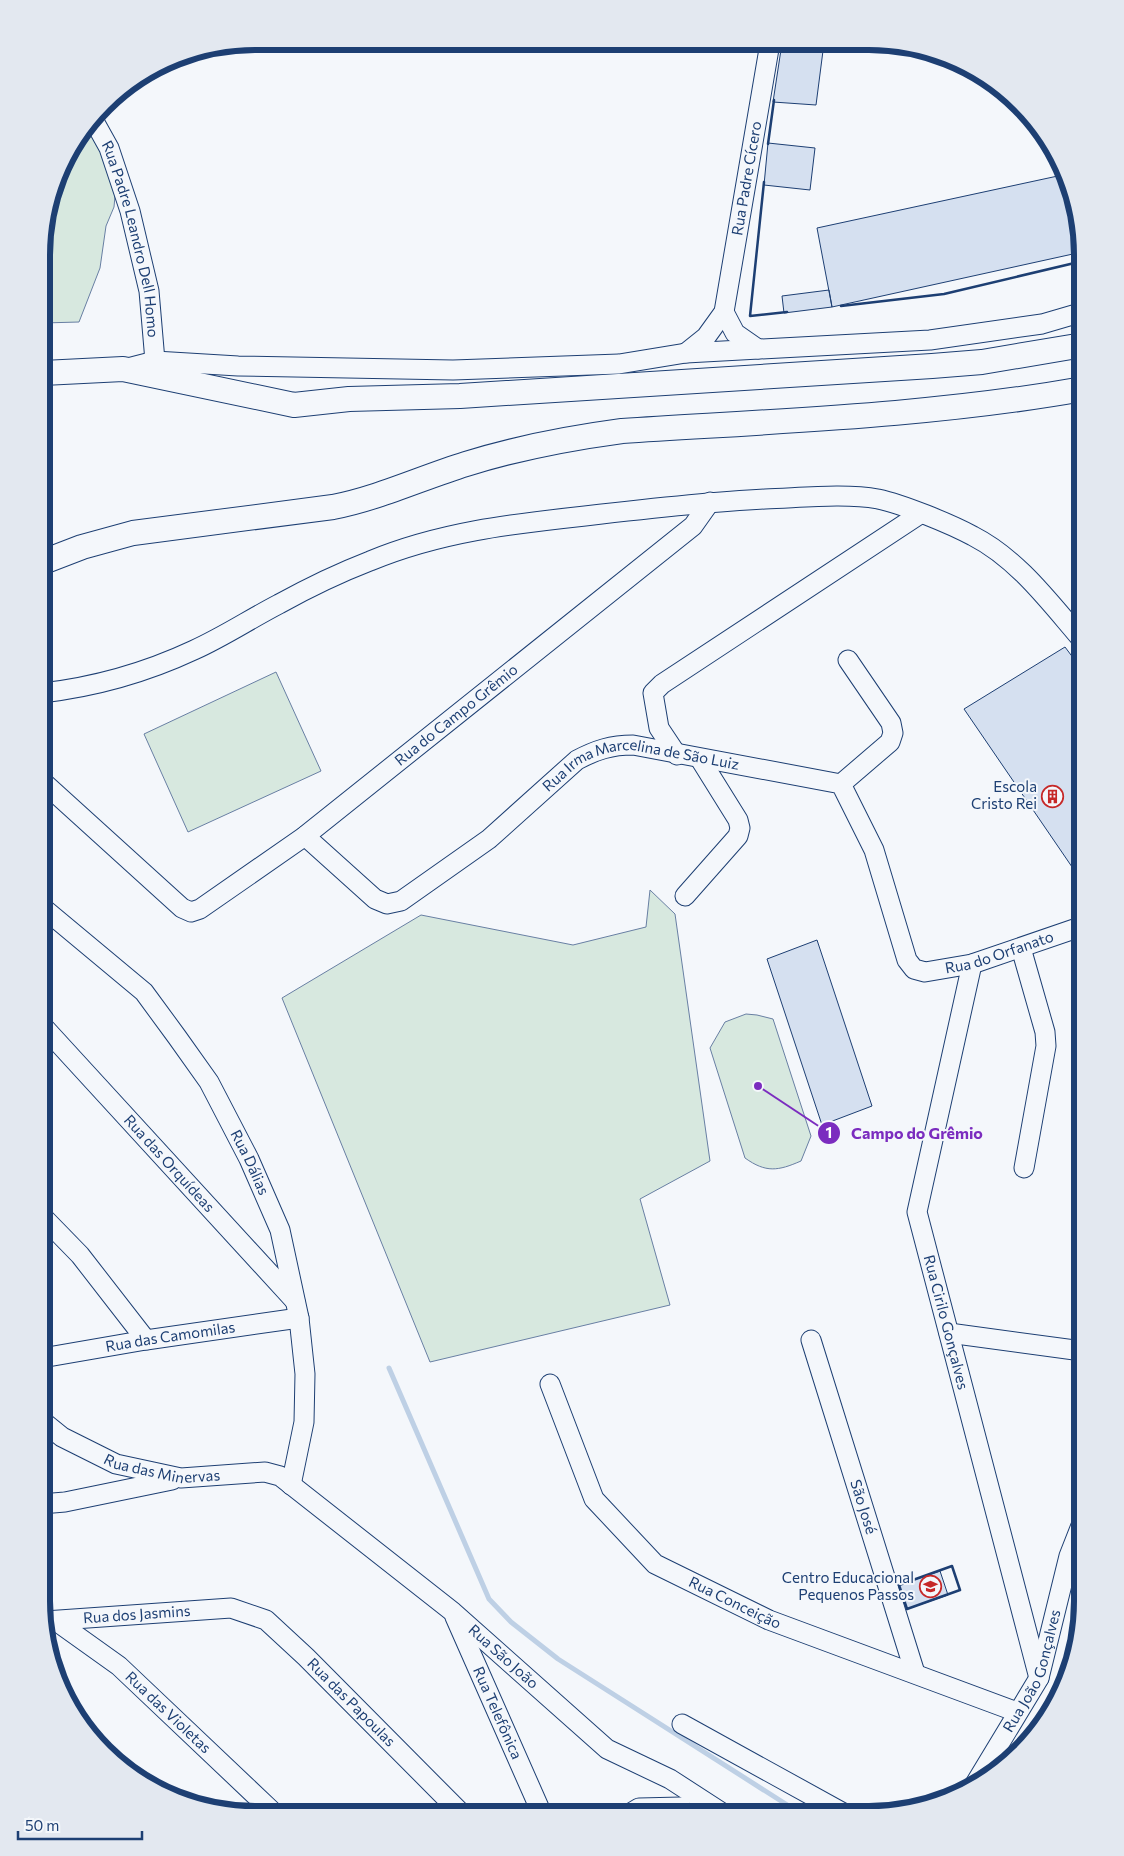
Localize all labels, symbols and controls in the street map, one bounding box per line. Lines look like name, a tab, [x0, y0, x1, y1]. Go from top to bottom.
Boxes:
street label: Rua Padre Cícero	[727, 120, 765, 237]
street label: Rua Padre Leandro Dell Homo	[99, 137, 163, 338]
street label: Rua do Campo Grêmio	[391, 660, 521, 769]
street label: Rua Irma Marcelina de São Luiz	[538, 735, 741, 795]
place label: Escola Cristo Rei	[971, 777, 1037, 812]
building icon: Escola Cristo Rei	[1041, 784, 1065, 808]
street label: Rua do Orfanato	[943, 927, 1056, 976]
street label: Rua das Orquídeas	[121, 1111, 219, 1215]
callout: Campo do Grêmio	[816, 1118, 993, 1149]
text: 1	[826, 1123, 832, 1141]
text: Campo do Grêmio	[851, 1123, 983, 1142]
street label: Rua Dálias	[227, 1126, 274, 1198]
street label: Rua Cirilo Gonçalves	[921, 1253, 973, 1391]
street label: Rua das Camomilas	[104, 1317, 236, 1355]
street label: Rua das Minervas	[101, 1449, 221, 1486]
street label: São José	[847, 1477, 881, 1536]
place label: Centro Educacional Pequenos Passos	[782, 1568, 914, 1603]
street label: Rua Conceição	[686, 1572, 784, 1632]
school or university icon: Centro Educacional Pequenos Passos	[918, 1575, 942, 1599]
street label: Rua dos Jasmins	[82, 1601, 191, 1626]
street label: Rua João Gonçalves	[999, 1607, 1064, 1735]
street label: Rua São João	[465, 1620, 543, 1692]
street label: Rua das Papoulas	[304, 1654, 400, 1750]
street label: Rua Telefônica	[470, 1664, 527, 1762]
street label: Rua das Violetas	[122, 1667, 215, 1757]
scale bar	[18, 1808, 141, 1840]
text: 50 m	[25, 1816, 59, 1834]

